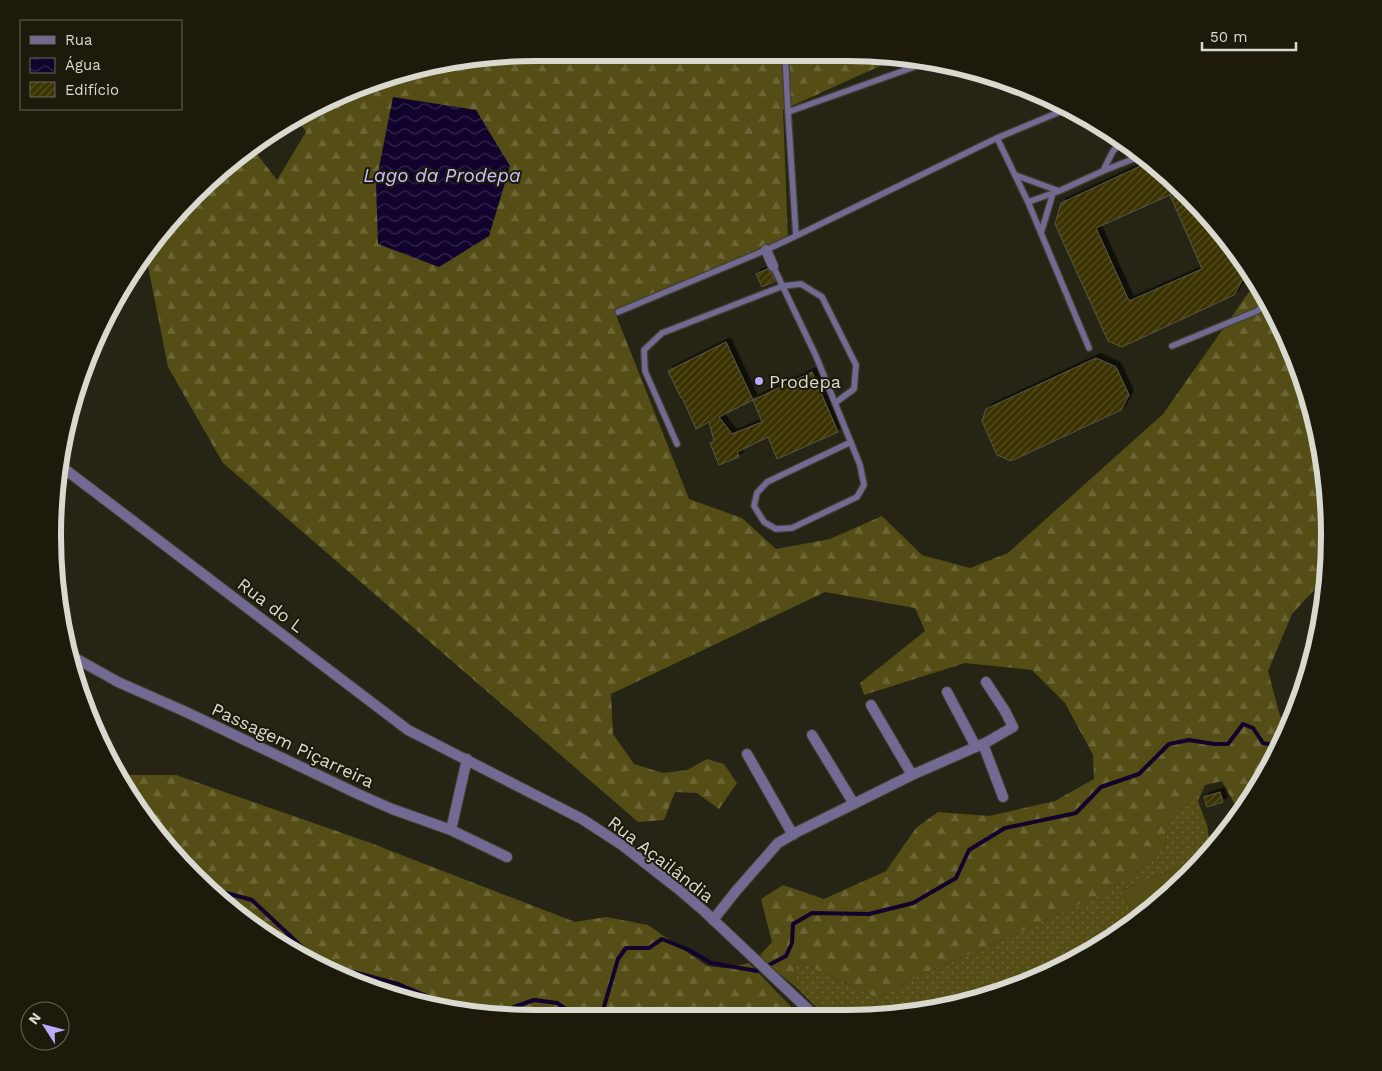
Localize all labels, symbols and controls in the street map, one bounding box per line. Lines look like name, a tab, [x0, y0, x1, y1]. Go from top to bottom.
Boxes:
legend	[20, 20, 182, 110]
scale bar	[1202, 20, 1296, 52]
text: 50 m	[1210, 28, 1247, 46]
text: Rua	[65, 31, 93, 49]
text: Água	[65, 56, 101, 74]
text: Edifício	[65, 81, 119, 99]
water label: Lago da Prodepa	[363, 164, 521, 187]
place label: Prodepa	[769, 371, 841, 392]
marker: Prodepa	[753, 375, 765, 387]
street label: Rua do L	[234, 573, 309, 637]
street label: Passagem Piçarreira	[209, 698, 377, 792]
street label: Rua Açailândia	[604, 811, 718, 907]
north arrow	[20, 1001, 70, 1051]
text: N	[25, 1009, 44, 1027]

